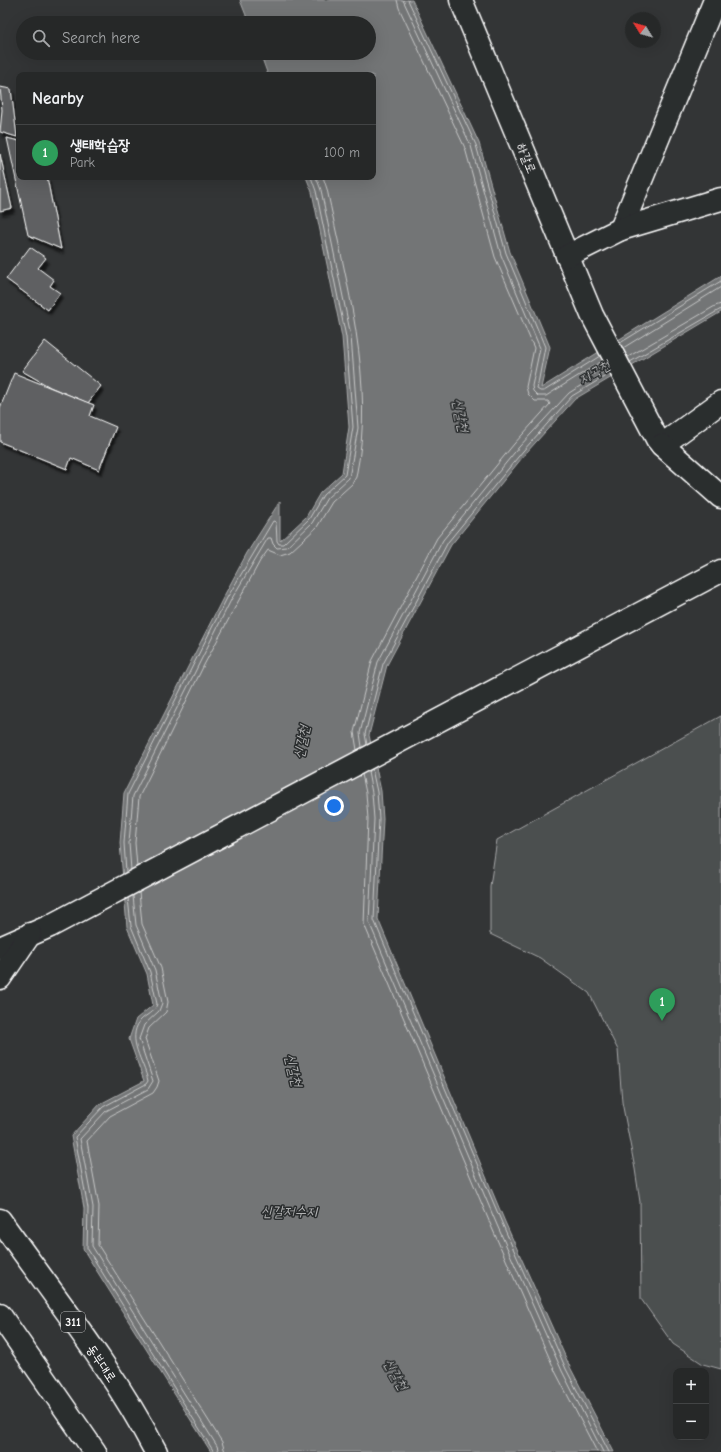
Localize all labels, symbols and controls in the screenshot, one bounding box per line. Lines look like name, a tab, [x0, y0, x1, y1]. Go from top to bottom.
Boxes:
north arrow	[625, 12, 661, 48]
search box	[16, 16, 376, 60]
icon: search	[30, 27, 52, 49]
text: Search here	[62, 29, 140, 47]
text: Nearby	[32, 89, 83, 108]
text: 생태학습장	[70, 136, 130, 154]
street label: 하갈로	[514, 141, 539, 176]
text: 1	[42, 145, 48, 160]
text: 100 m	[324, 145, 360, 160]
text: Park	[70, 155, 95, 170]
water label: 지곡천	[575, 356, 615, 388]
water label: 신갈천	[449, 397, 472, 435]
water label: 신갈천	[290, 722, 314, 760]
your location	[324, 796, 344, 816]
pin: 1	[649, 988, 675, 1021]
water label: 신갈천	[281, 1052, 306, 1090]
water label: 신갈저수지	[261, 1203, 319, 1220]
road number: 311	[61, 1312, 85, 1332]
street label: 동부대로	[84, 1342, 120, 1385]
water label: 신갈천	[380, 1355, 412, 1395]
map controls	[673, 1368, 709, 1440]
button: +	[673, 1368, 709, 1404]
button: −	[673, 1404, 709, 1440]

